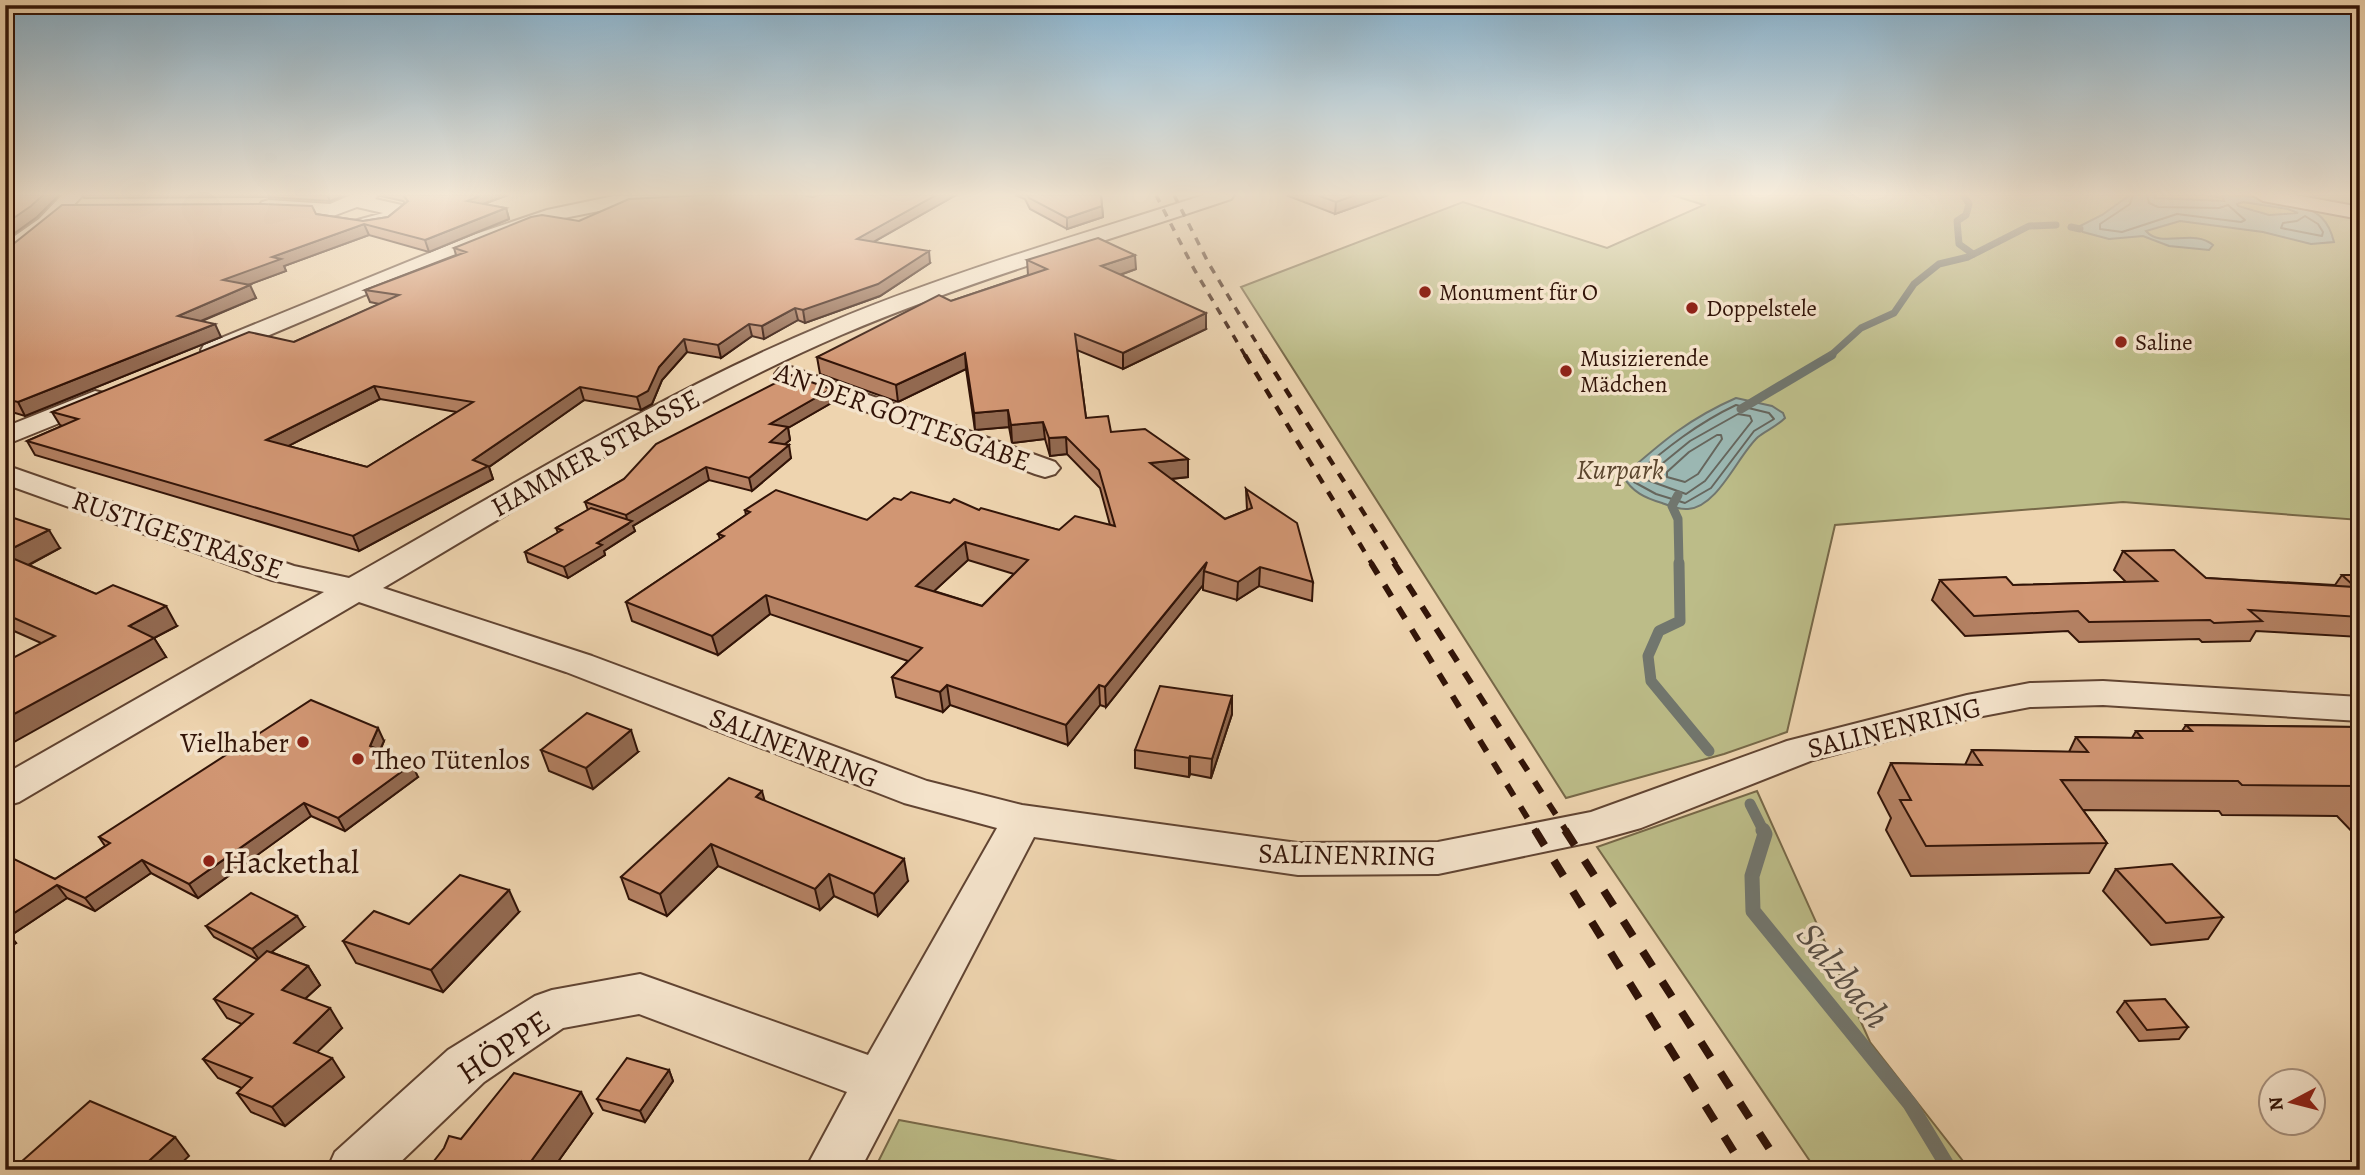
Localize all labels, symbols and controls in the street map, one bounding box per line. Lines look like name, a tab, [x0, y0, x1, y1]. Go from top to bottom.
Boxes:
place label: Monument für O	[1439, 277, 1598, 308]
marker: Monument für O	[1417, 284, 1433, 300]
place label: Doppelstele	[1706, 293, 1817, 324]
marker: Doppelstele	[1684, 300, 1700, 316]
place label: Saline	[2135, 327, 2192, 358]
marker: Saline	[2113, 334, 2129, 350]
place label: Musizierende Mädchen	[1580, 343, 1709, 400]
street label: AN DER GOTTESGABE	[769, 353, 1036, 481]
marker: Musizierende Mädchen	[1558, 363, 1574, 379]
street label: HAMMER STRASSE	[484, 380, 707, 526]
park label: Kurpark	[1576, 451, 1664, 489]
street label: RUSTIGESTRASSE	[67, 481, 288, 589]
street label: SALINENRING	[1803, 688, 1985, 768]
street label: SALINENRING	[704, 698, 883, 798]
place label: Vielhaber	[179, 724, 289, 762]
marker: Vielhaber	[295, 734, 311, 750]
place label: Theo Tütenlos	[372, 741, 531, 779]
marker: Theo Tütenlos	[350, 751, 366, 767]
street label: SALINENRING	[1258, 834, 1436, 876]
place label: Hackethal	[223, 839, 359, 884]
marker: Hackethal	[201, 853, 217, 869]
water label: Salzbach	[1785, 911, 1902, 1039]
street label: HÖPPE	[448, 999, 559, 1094]
north arrow	[2256, 1066, 2326, 1136]
text: N	[2262, 1095, 2290, 1112]

